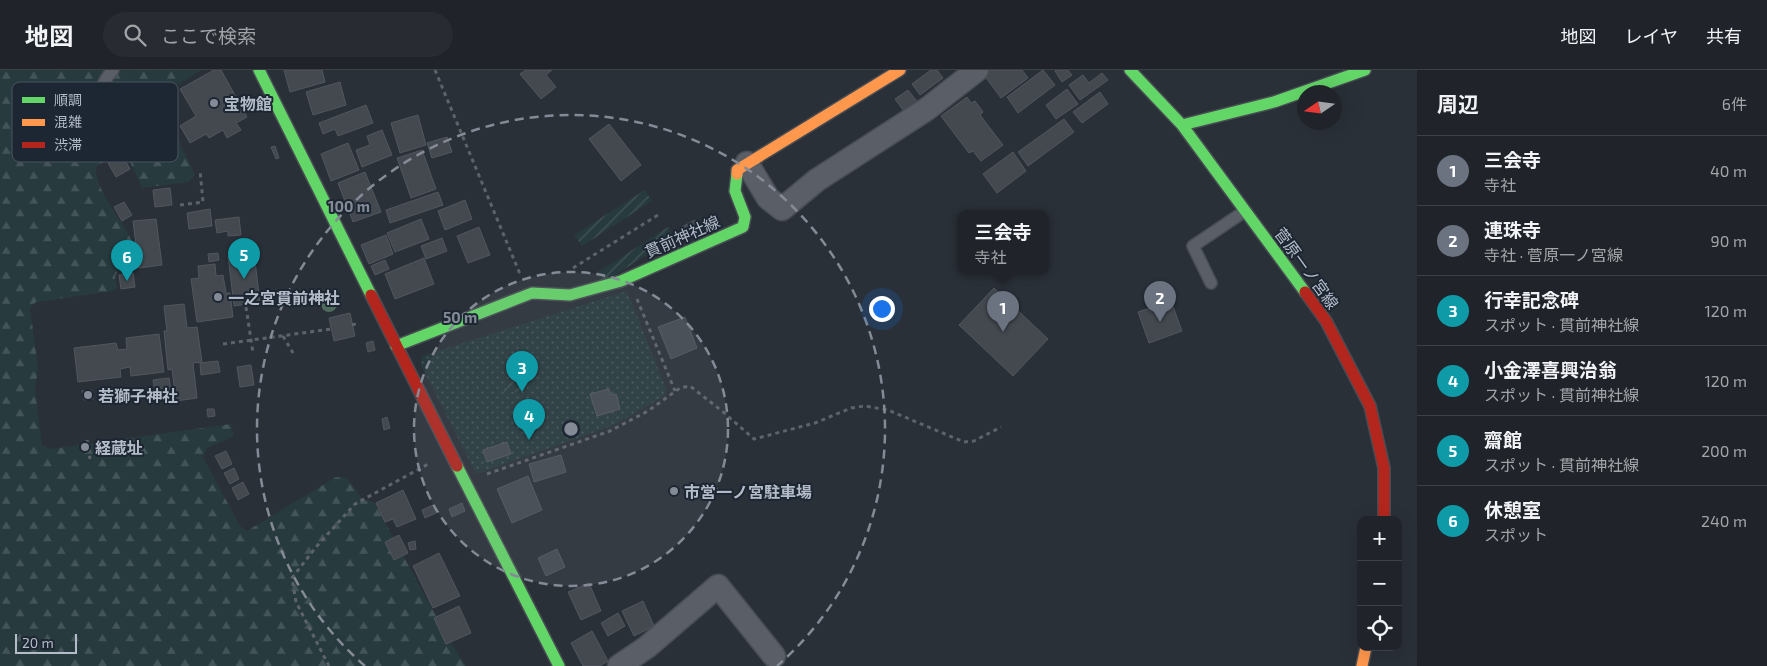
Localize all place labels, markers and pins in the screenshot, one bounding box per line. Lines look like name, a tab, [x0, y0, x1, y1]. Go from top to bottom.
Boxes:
place label: 宝物館	[224, 94, 272, 113]
marker: 宝物館	[208, 97, 220, 109]
pin: 5	[228, 238, 260, 279]
pin: 6	[111, 240, 143, 281]
pin: 2	[1144, 281, 1176, 322]
place label: 一之宮貫前神社	[228, 288, 340, 307]
marker: 一之宮貫前神社	[212, 291, 224, 303]
pin: 1	[987, 291, 1019, 332]
pin: 3	[506, 351, 538, 392]
place label: 若獅子神社	[98, 386, 178, 405]
marker: 若獅子神社	[82, 389, 94, 401]
pin: 4	[513, 399, 545, 440]
centre of rings	[562, 420, 580, 438]
place label: 経蔵址	[95, 438, 143, 457]
marker: 経蔵址	[79, 441, 91, 453]
place label: 市営一ノ宮駐車場	[684, 482, 812, 501]
marker: 市営一ノ宮駐車場	[668, 485, 680, 497]

